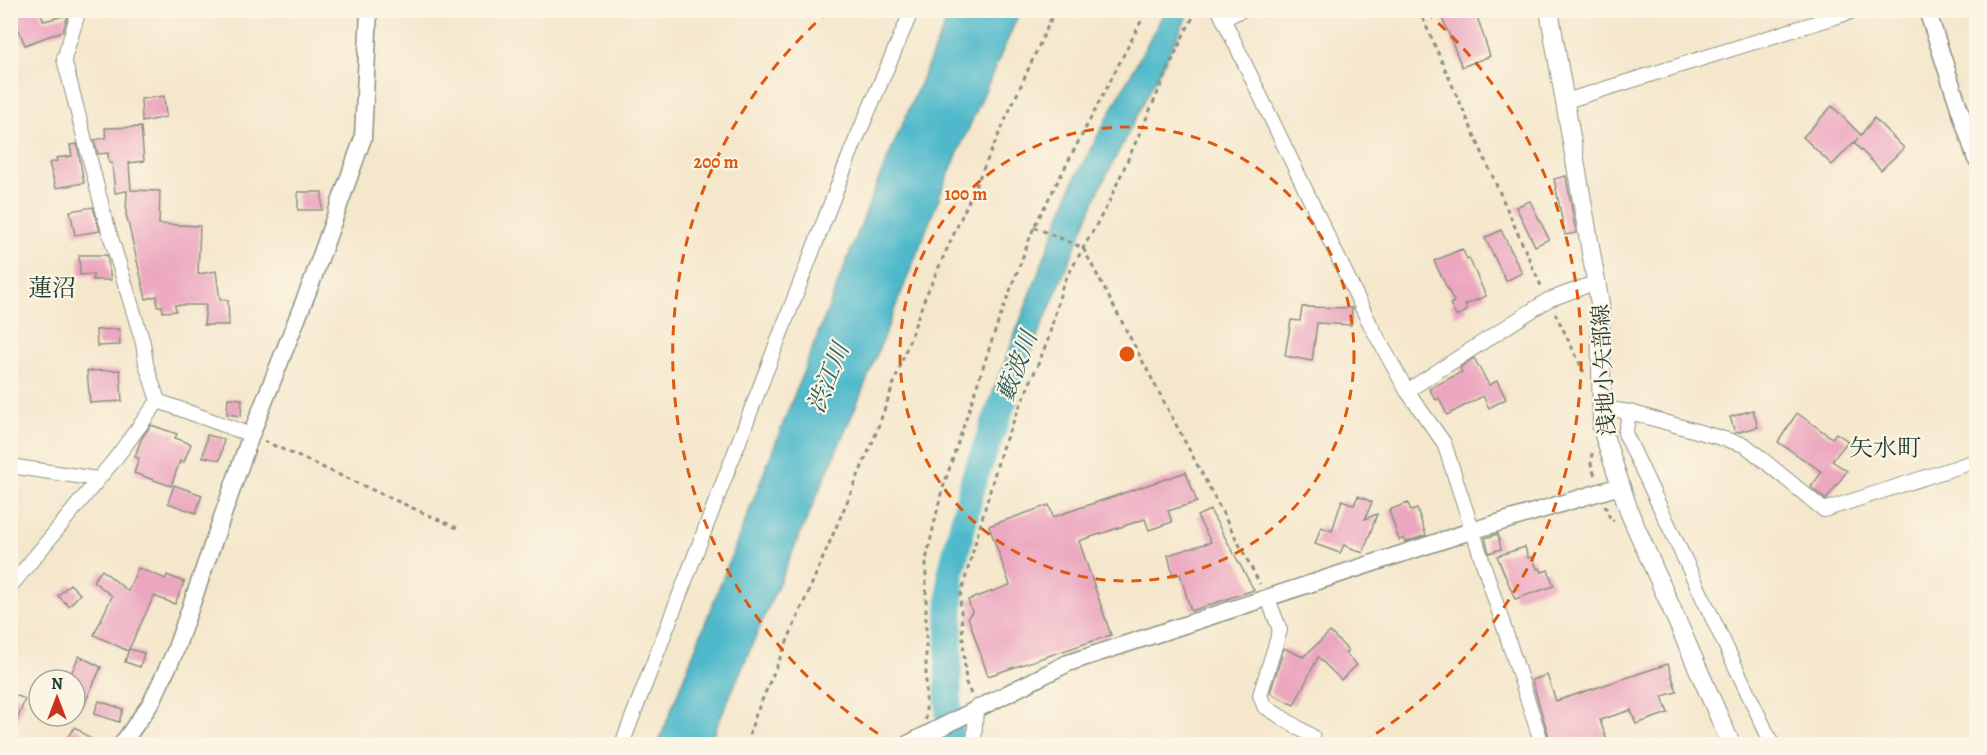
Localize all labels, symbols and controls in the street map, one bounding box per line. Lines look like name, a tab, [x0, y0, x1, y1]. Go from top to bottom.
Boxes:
text: 200 m	[693, 150, 739, 174]
text: 100 m	[945, 182, 987, 206]
district label: 蓮沼	[28, 272, 76, 304]
street label: 浅地小矢部線	[1586, 303, 1622, 437]
water label: 藪波川	[989, 324, 1046, 405]
water label: 渋江川	[800, 336, 857, 417]
centre of rings	[1117, 344, 1137, 364]
district label: 矢水町	[1849, 432, 1921, 464]
north arrow	[27, 668, 87, 728]
text: N	[51, 673, 63, 695]

